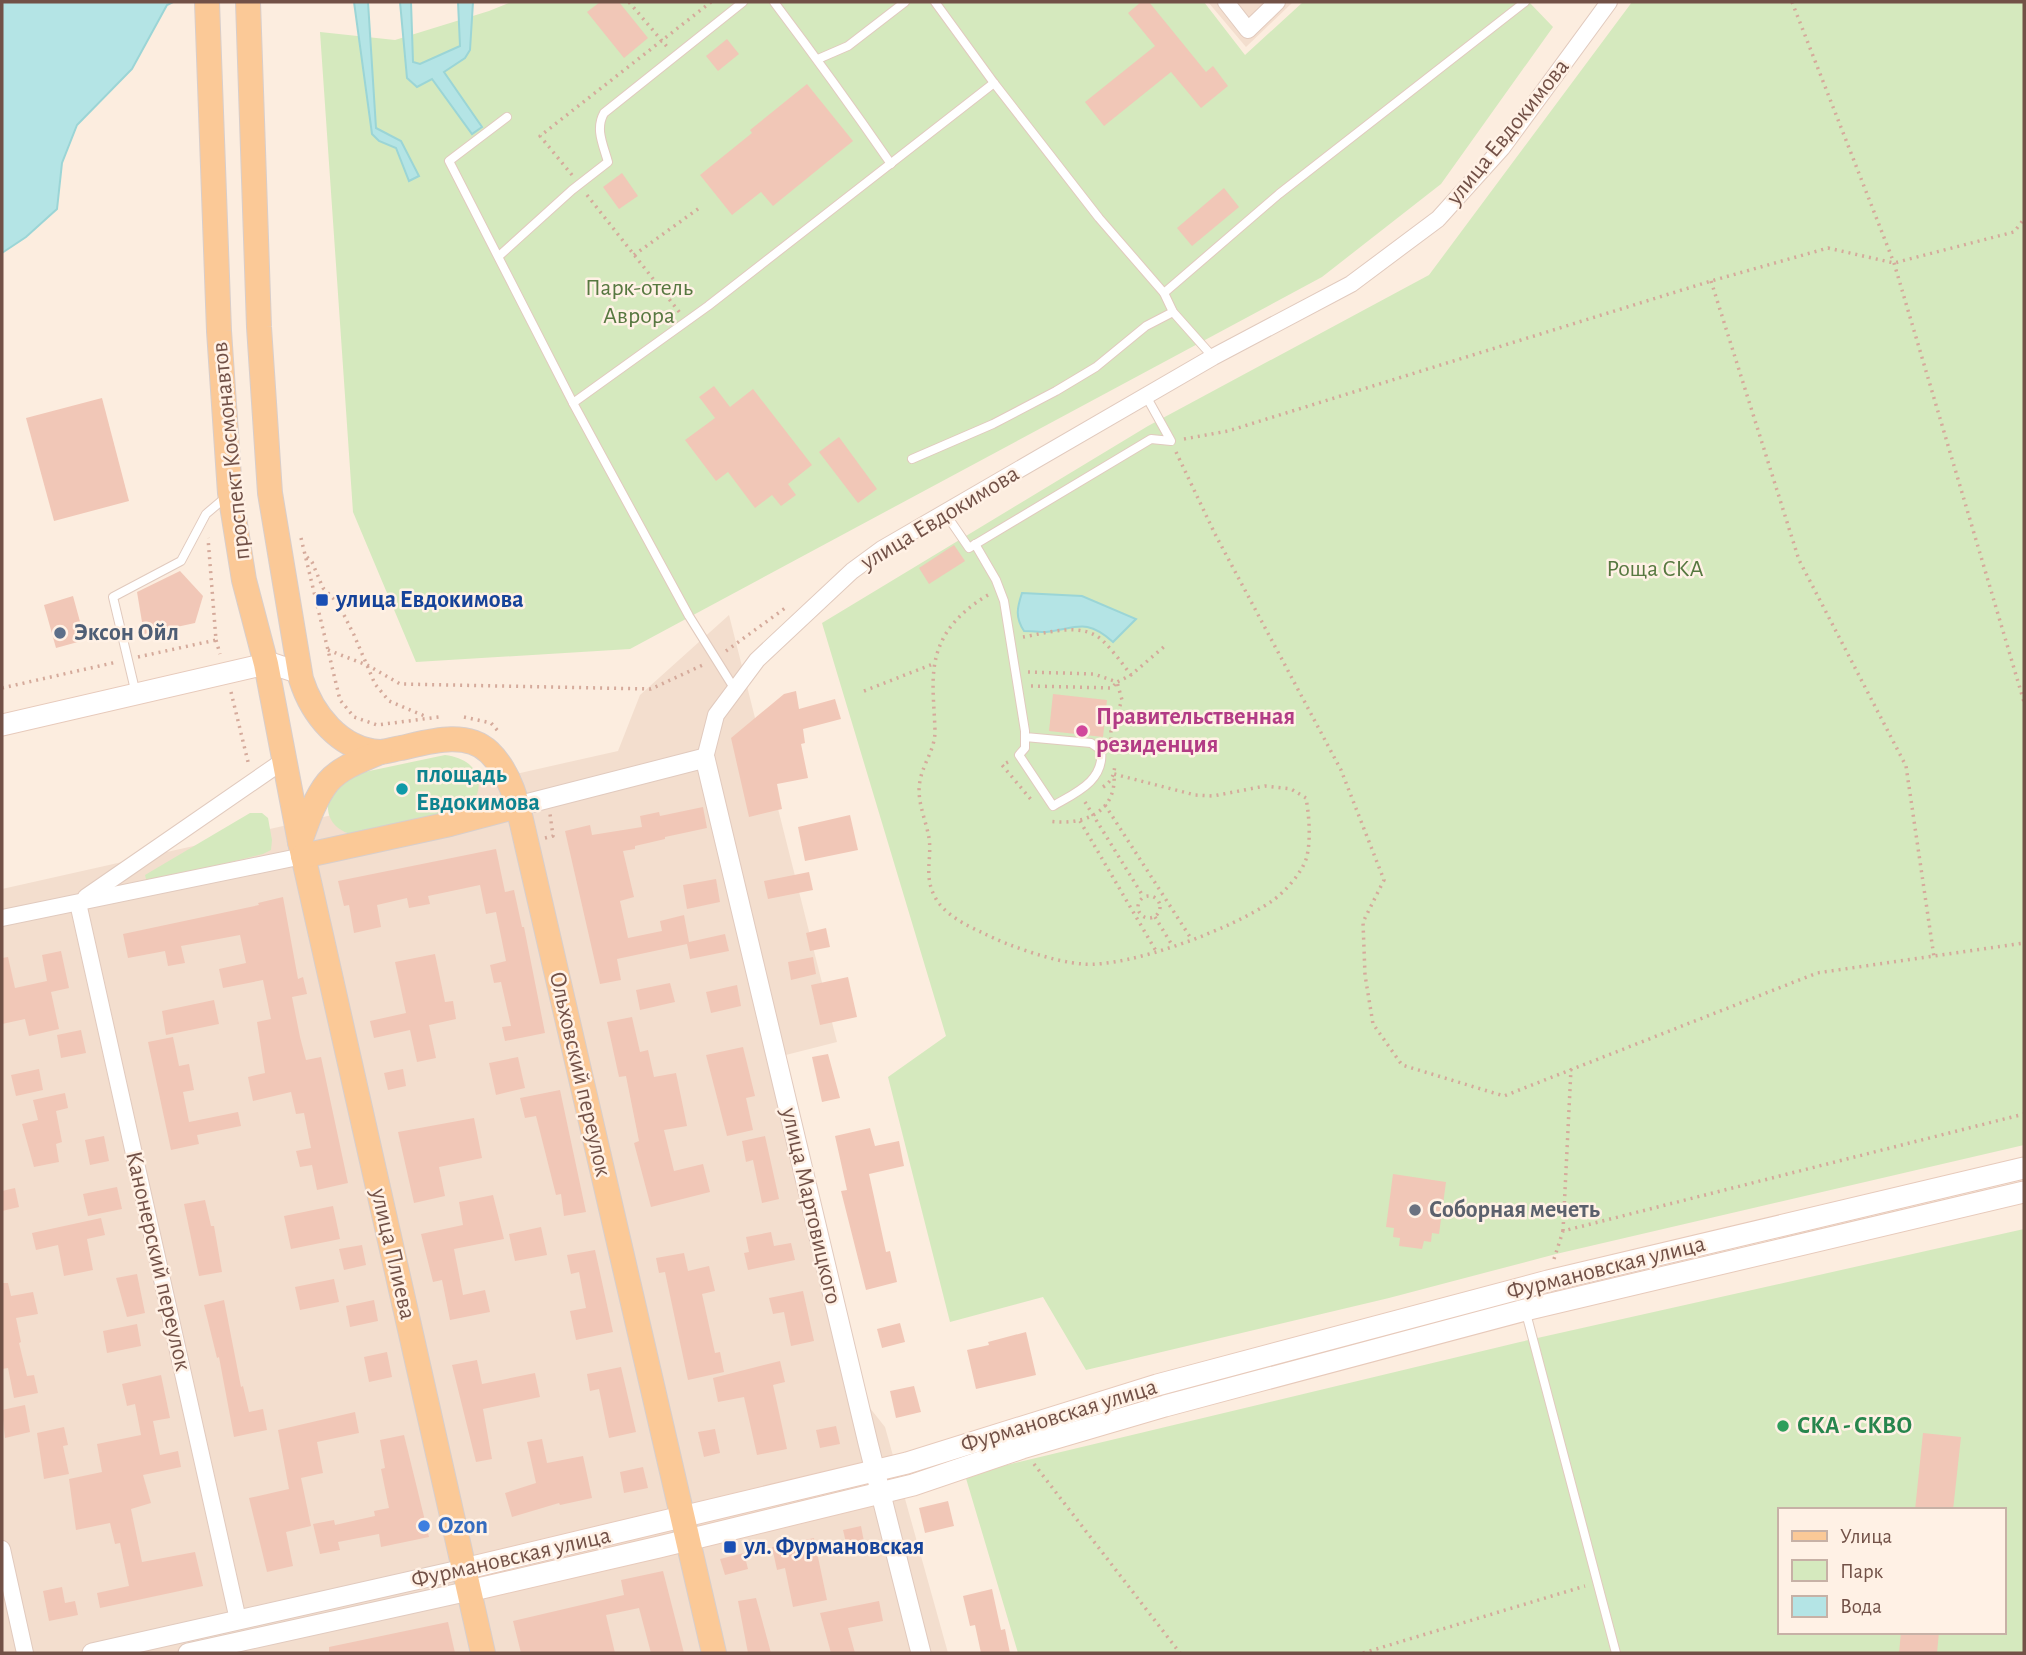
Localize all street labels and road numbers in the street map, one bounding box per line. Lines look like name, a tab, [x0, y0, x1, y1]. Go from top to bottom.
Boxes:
street label: улица Евдокимова	[1441, 55, 1574, 210]
street label: проспект Космонавтов	[208, 341, 254, 561]
street label: улица Евдокимова	[856, 461, 1023, 575]
street label: Ольховский переулок	[545, 969, 615, 1179]
street label: улица Мартовицкого	[776, 1104, 845, 1307]
street label: Канонерский переулок	[121, 1149, 195, 1373]
street label: улица Плиева	[366, 1185, 420, 1322]
street label: Фурмановская улица	[1504, 1232, 1708, 1304]
street label: Фурмановская улица	[958, 1375, 1160, 1457]
street label: Фурмановская улица	[409, 1523, 613, 1593]

